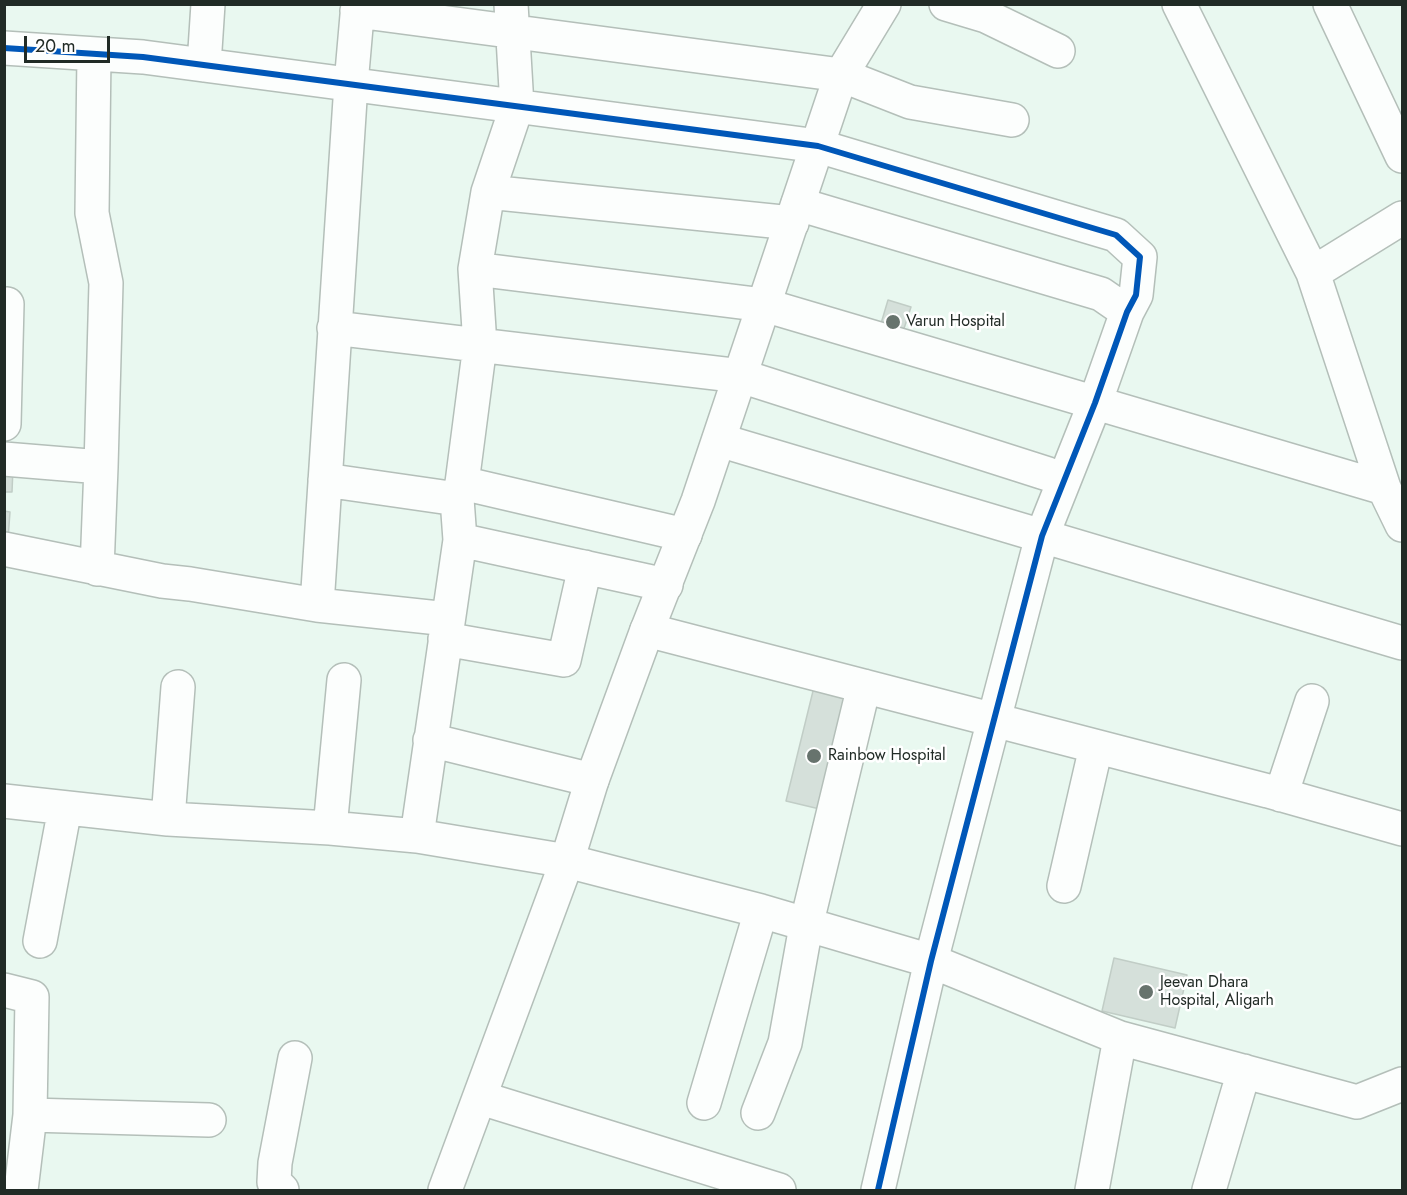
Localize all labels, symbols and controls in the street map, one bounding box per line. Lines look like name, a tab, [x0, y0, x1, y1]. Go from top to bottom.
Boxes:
scale bar	[27, 24, 112, 62]
text: 20 m	[35, 33, 75, 59]
place label: Varun Hospital	[906, 312, 1005, 332]
marker: Varun Hospital	[884, 313, 902, 331]
place label: Rainbow Hospital	[828, 746, 946, 766]
marker: Rainbow Hospital	[805, 747, 823, 765]
place label: Jeevan Dhara Hospital, Aligarh	[1160, 973, 1274, 1011]
marker: Jeevan Dhara Hospital, Aligarh	[1137, 983, 1155, 1001]

